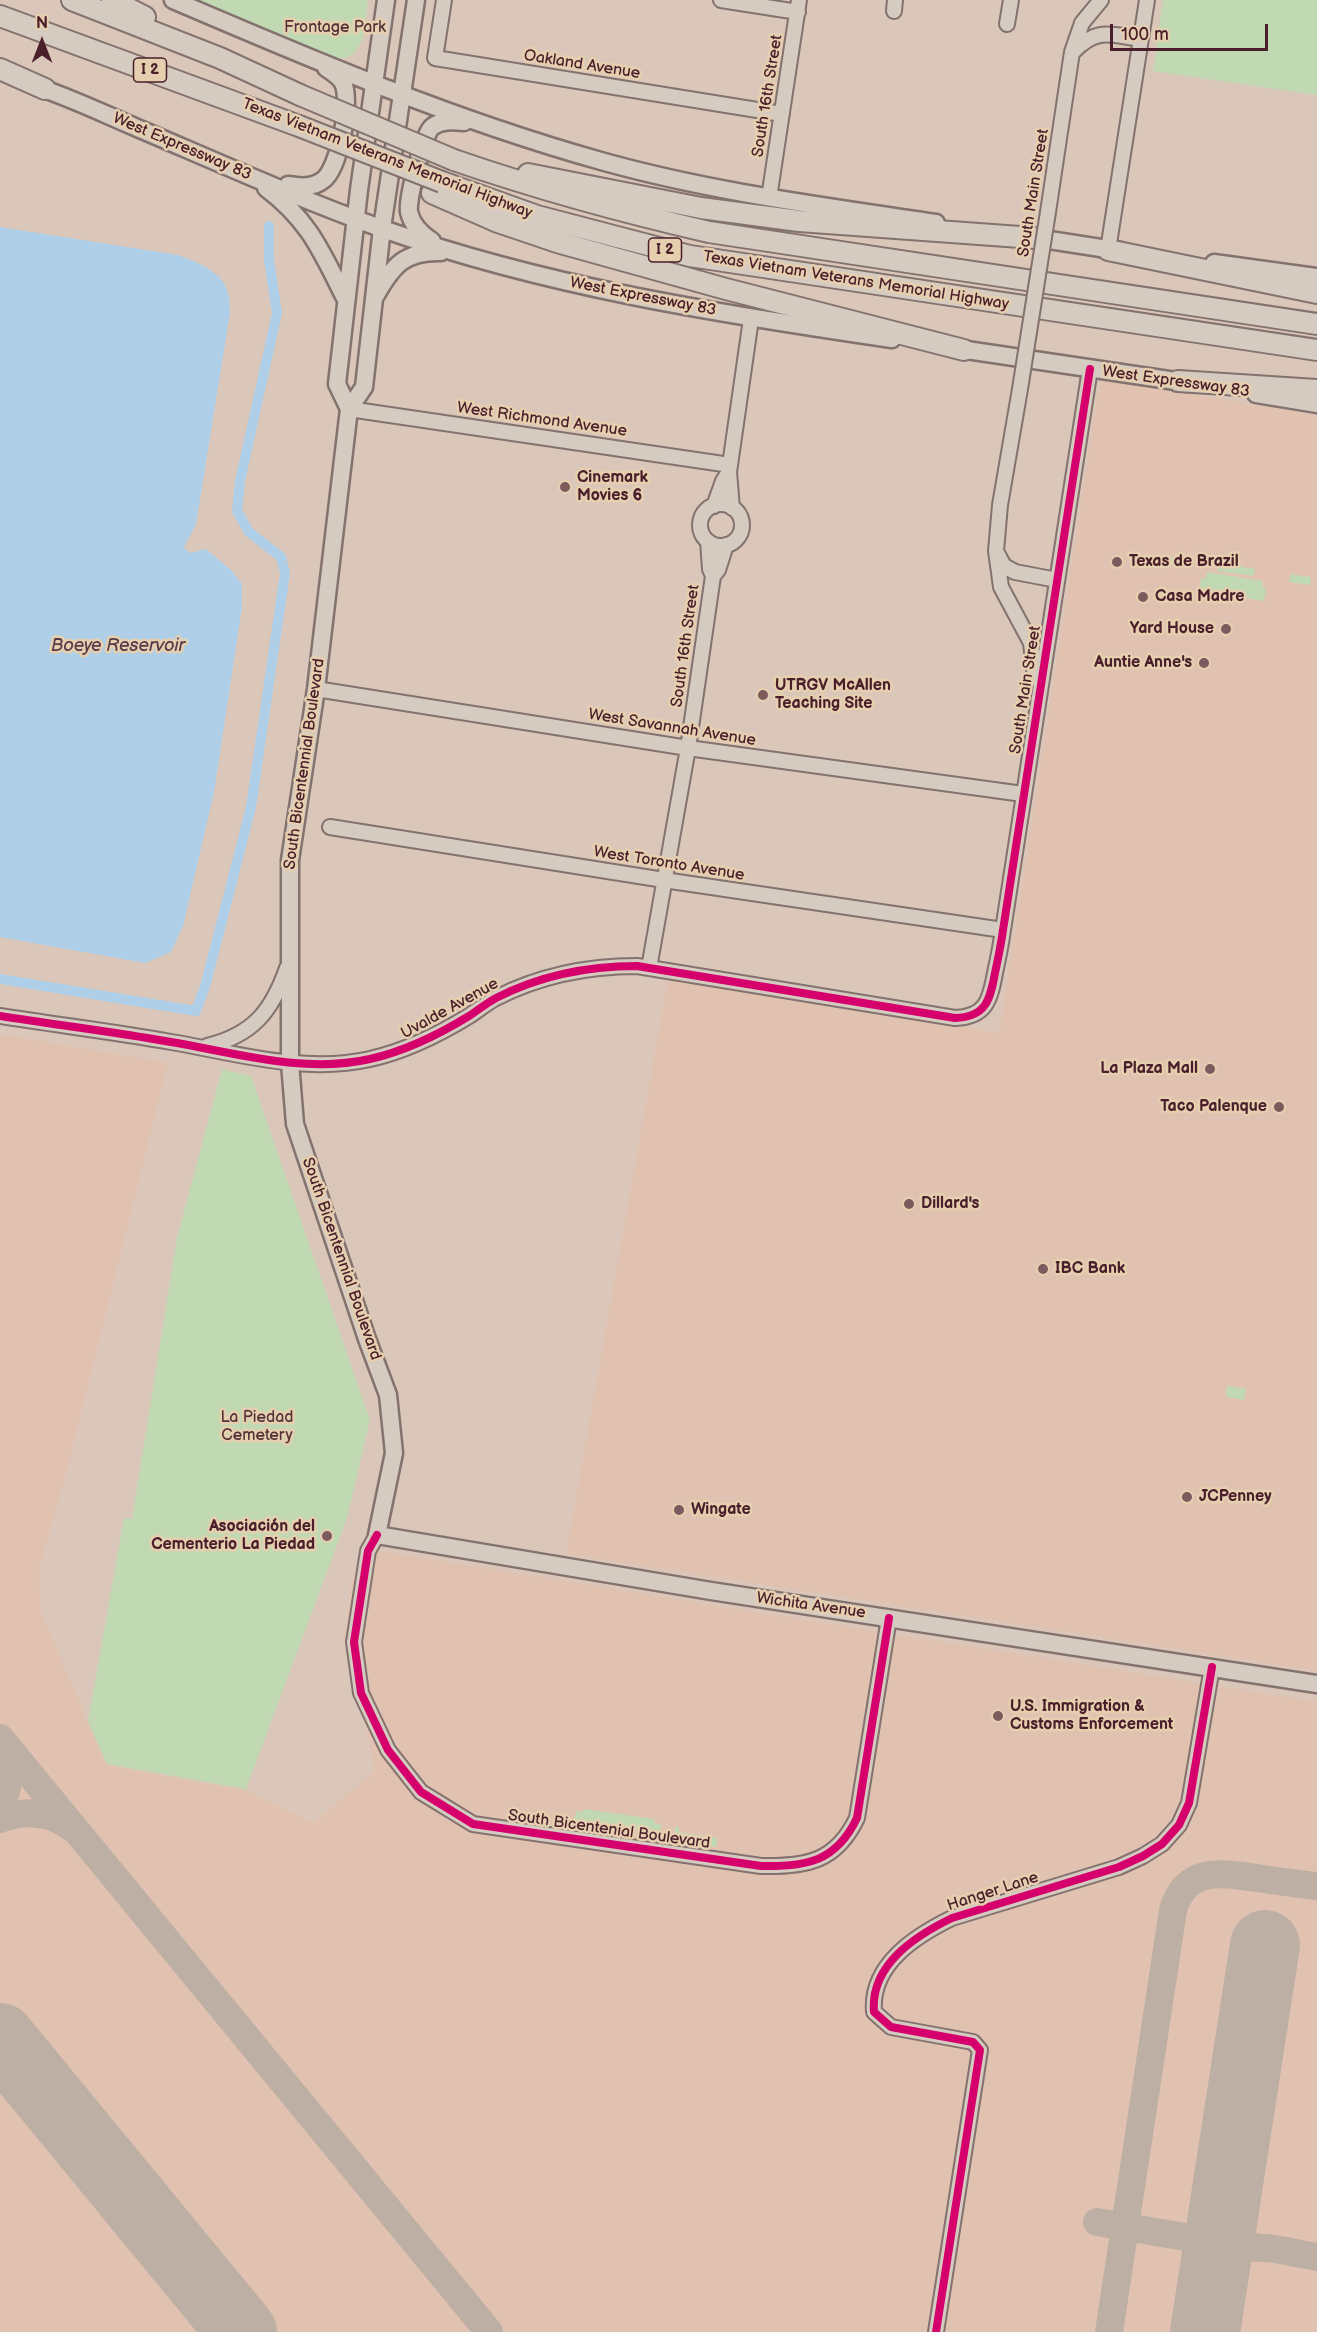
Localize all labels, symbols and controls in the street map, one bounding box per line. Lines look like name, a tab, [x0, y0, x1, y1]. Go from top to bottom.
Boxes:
north arrow	[12, 12, 72, 72]
scale bar	[1113, 12, 1270, 50]
text: N	[36, 14, 48, 33]
park label: Frontage Park	[284, 18, 386, 38]
text: 100 m	[1121, 24, 1169, 45]
street label: South 16th Street	[749, 33, 787, 159]
street label: Oakland Avenue	[522, 46, 642, 84]
road number: I 2	[134, 58, 166, 82]
street label: Texas Vietnam Veterans Memorial Highway	[239, 95, 535, 223]
street label: West Expressway 83	[110, 109, 254, 185]
street label: South Main Street	[1014, 128, 1054, 258]
road number: I 2	[648, 238, 682, 262]
street label: Texas Vietnam Veterans Memorial Highway	[702, 247, 1010, 315]
street label: West Expressway 83	[568, 273, 718, 321]
street label: West Expressway 83	[1101, 362, 1251, 402]
street label: West Richmond Avenue	[456, 399, 628, 441]
place label: Cinemark Movies 6	[577, 468, 648, 506]
marker: Cinemark Movies 6	[558, 480, 572, 494]
place label: Texas de Brazil	[1129, 552, 1239, 572]
marker: Texas de Brazil	[1110, 555, 1124, 569]
street label: South 16th Street	[668, 583, 704, 709]
place label: Casa Madre	[1155, 587, 1244, 607]
marker: Casa Madre	[1136, 590, 1150, 604]
place label: Yard House	[1130, 619, 1214, 639]
marker: Yard House	[1219, 622, 1233, 636]
street label: South Main Street	[1006, 625, 1046, 755]
water label: Boeye Reservoir	[51, 635, 185, 657]
place label: Auntie Anne's	[1094, 653, 1192, 673]
marker: Auntie Anne's	[1197, 656, 1211, 670]
street label: South Bicentennial Boulevard	[281, 657, 329, 871]
place label: UTRGV McAllen Teaching Site	[775, 676, 891, 714]
marker: UTRGV McAllen Teaching Site	[756, 688, 770, 702]
street label: West Savannah Avenue	[587, 705, 757, 751]
street label: West Toronto Avenue	[592, 843, 746, 885]
street label: Uvalde Avenue	[398, 974, 502, 1044]
place label: La Plaza Mall	[1100, 1059, 1198, 1079]
marker: La Plaza Mall	[1203, 1062, 1217, 1076]
place label: Taco Palenque	[1160, 1097, 1267, 1117]
marker: Taco Palenque	[1272, 1100, 1286, 1114]
street label: South Bicentennial Boulevard	[297, 1155, 385, 1363]
place label: Dillard's	[921, 1194, 979, 1214]
marker: Dillard's	[902, 1197, 916, 1211]
place label: IBC Bank	[1055, 1259, 1125, 1279]
marker: IBC Bank	[1036, 1262, 1050, 1276]
park label: La Piedad Cemetery	[221, 1408, 293, 1446]
place label: JCPenney	[1199, 1487, 1272, 1507]
marker: JCPenney	[1180, 1490, 1194, 1504]
place label: Wingate	[691, 1500, 751, 1520]
marker: Wingate	[672, 1503, 686, 1517]
place label: Asociación del Cementerio La Piedad	[151, 1517, 315, 1555]
marker: Asociación del Cementerio La Piedad	[320, 1529, 334, 1543]
street label: Wichita Avenue	[755, 1589, 867, 1623]
place label: U.S. Immigration & Customs Enforcement	[1010, 1697, 1173, 1735]
marker: U.S. Immigration & Customs Enforcement	[991, 1709, 1005, 1723]
street label: South Bicentenial Boulevard	[507, 1806, 711, 1854]
street label: Hanger Lane	[945, 1868, 1041, 1916]

